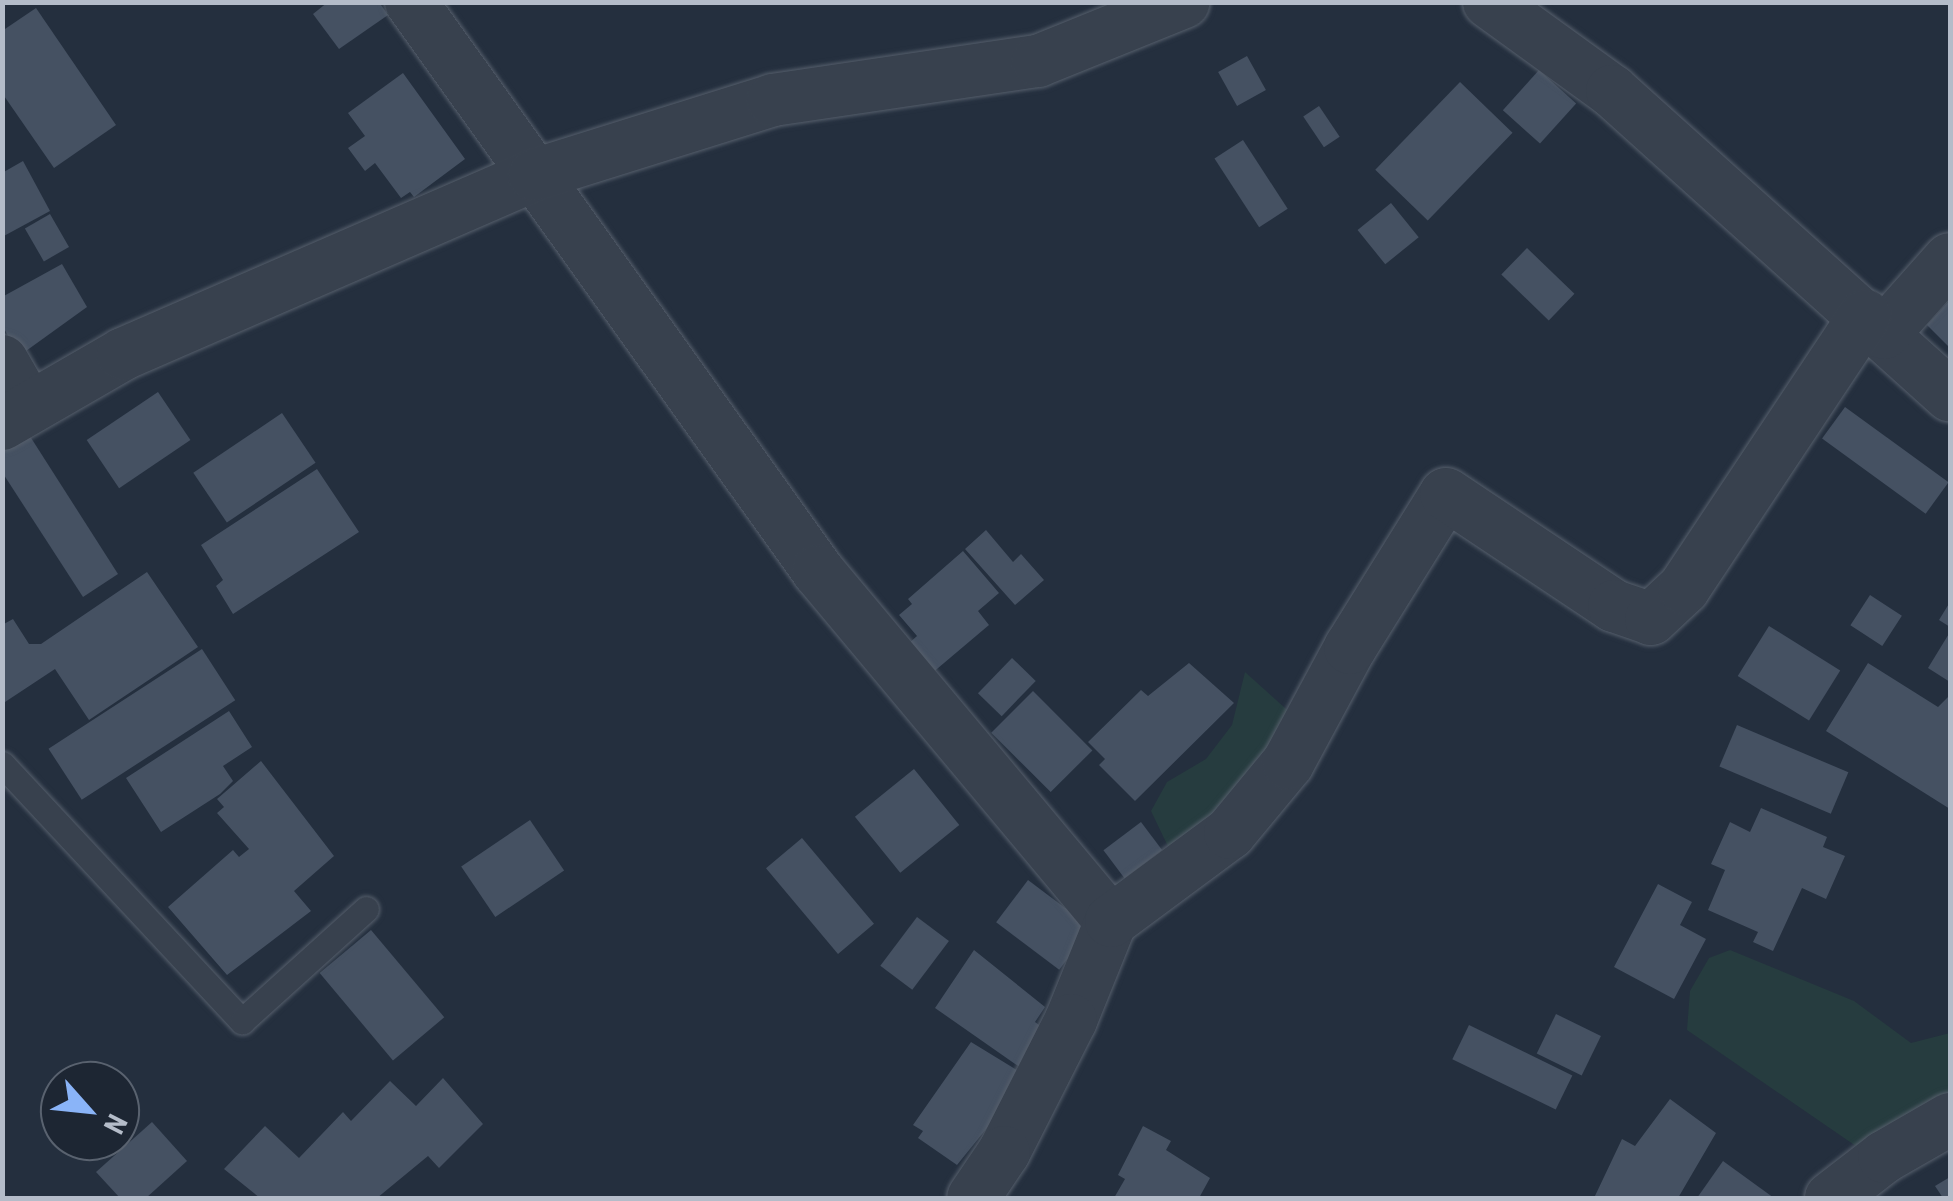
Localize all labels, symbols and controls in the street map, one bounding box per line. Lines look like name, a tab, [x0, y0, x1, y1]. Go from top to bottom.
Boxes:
north arrow	[40, 1061, 140, 1161]
text: N	[97, 1109, 134, 1139]

